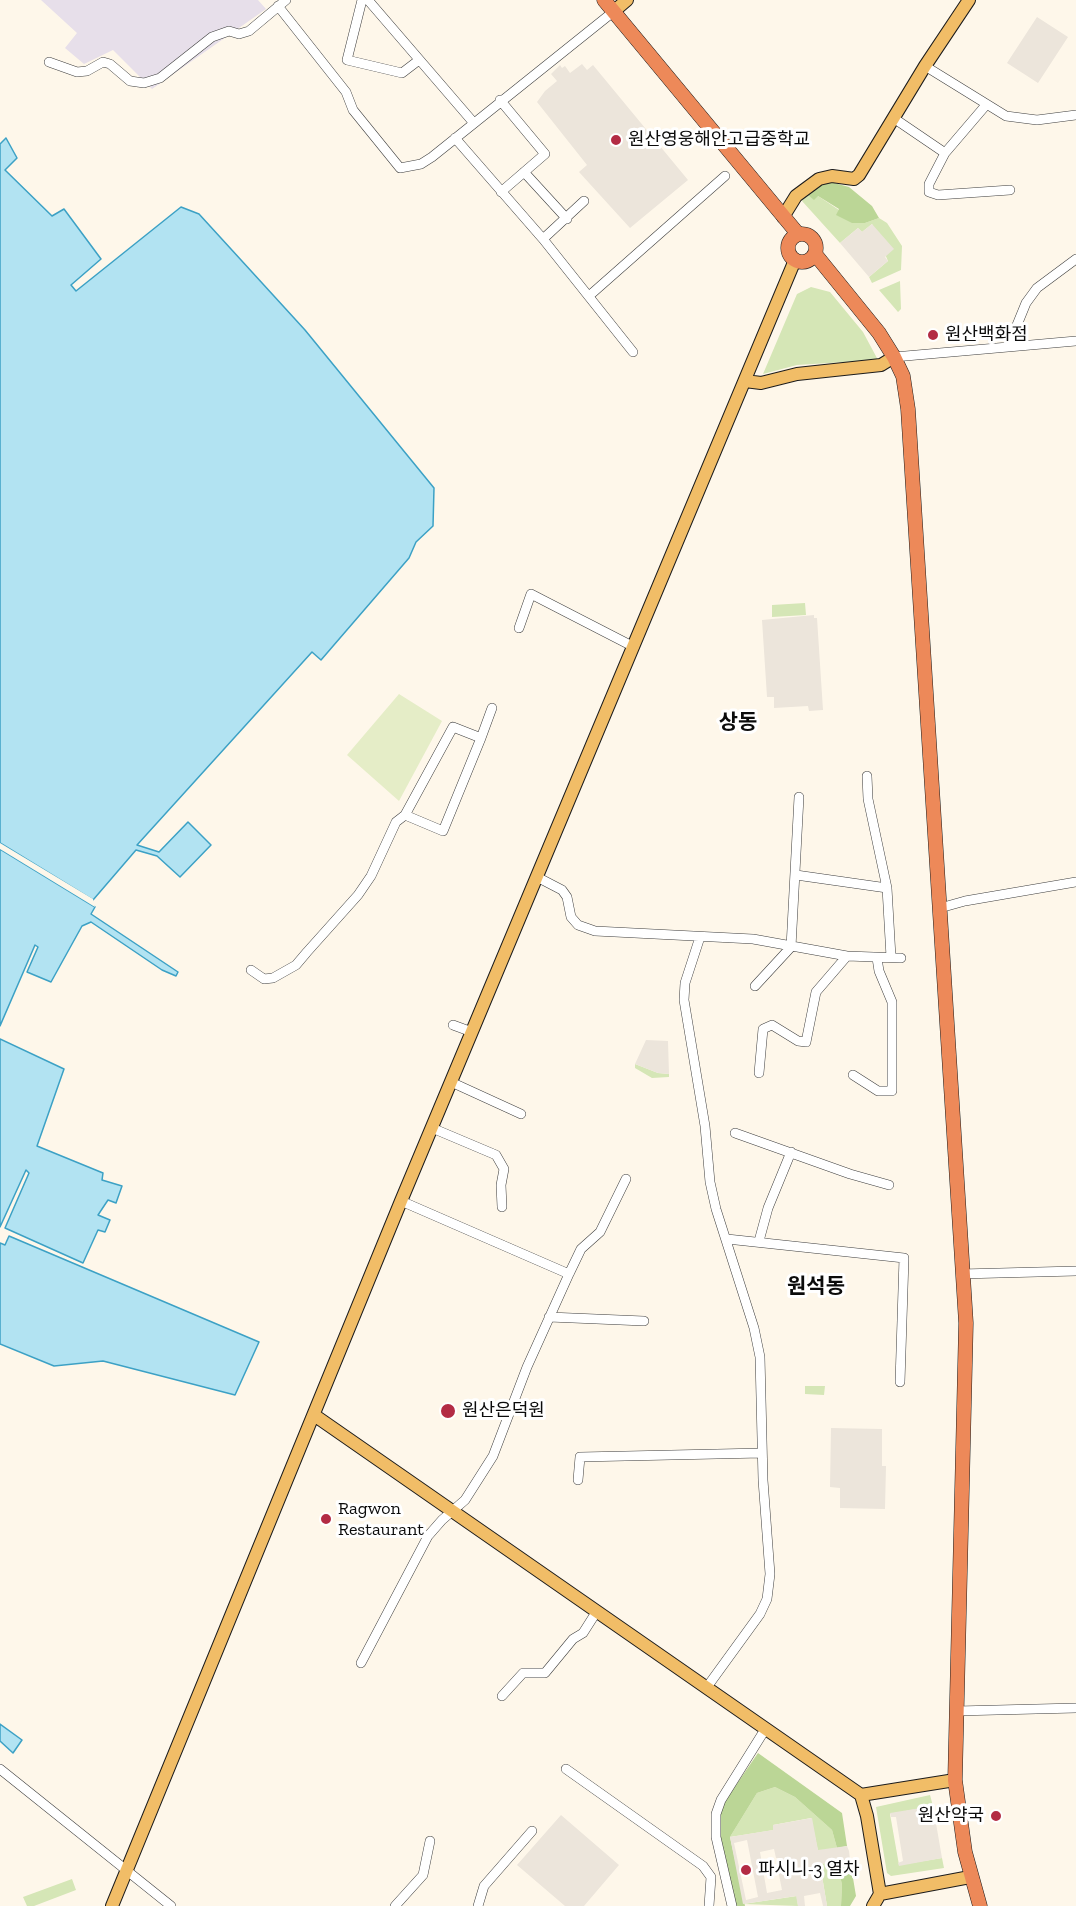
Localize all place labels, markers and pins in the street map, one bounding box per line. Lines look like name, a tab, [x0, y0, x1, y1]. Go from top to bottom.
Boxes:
place label: 원산영웅해안고급중학교	[628, 129, 810, 151]
marker: 원산영웅해안고급중학교	[609, 133, 623, 147]
place label: 원산백화점	[945, 324, 1028, 346]
marker: 원산백화점	[926, 328, 940, 342]
place label: 원산은덕원	[462, 1400, 545, 1422]
marker: 원산은덕원	[439, 1402, 457, 1420]
place label: Ragwon Restaurant	[338, 1498, 424, 1540]
marker: Ragwon Restaurant	[319, 1512, 333, 1526]
place label: 원산약국	[918, 1805, 984, 1827]
marker: 원산약국	[989, 1809, 1003, 1823]
place label: 파시니-3 열차	[758, 1859, 860, 1881]
marker: 파시니-3 열차	[739, 1863, 753, 1877]

